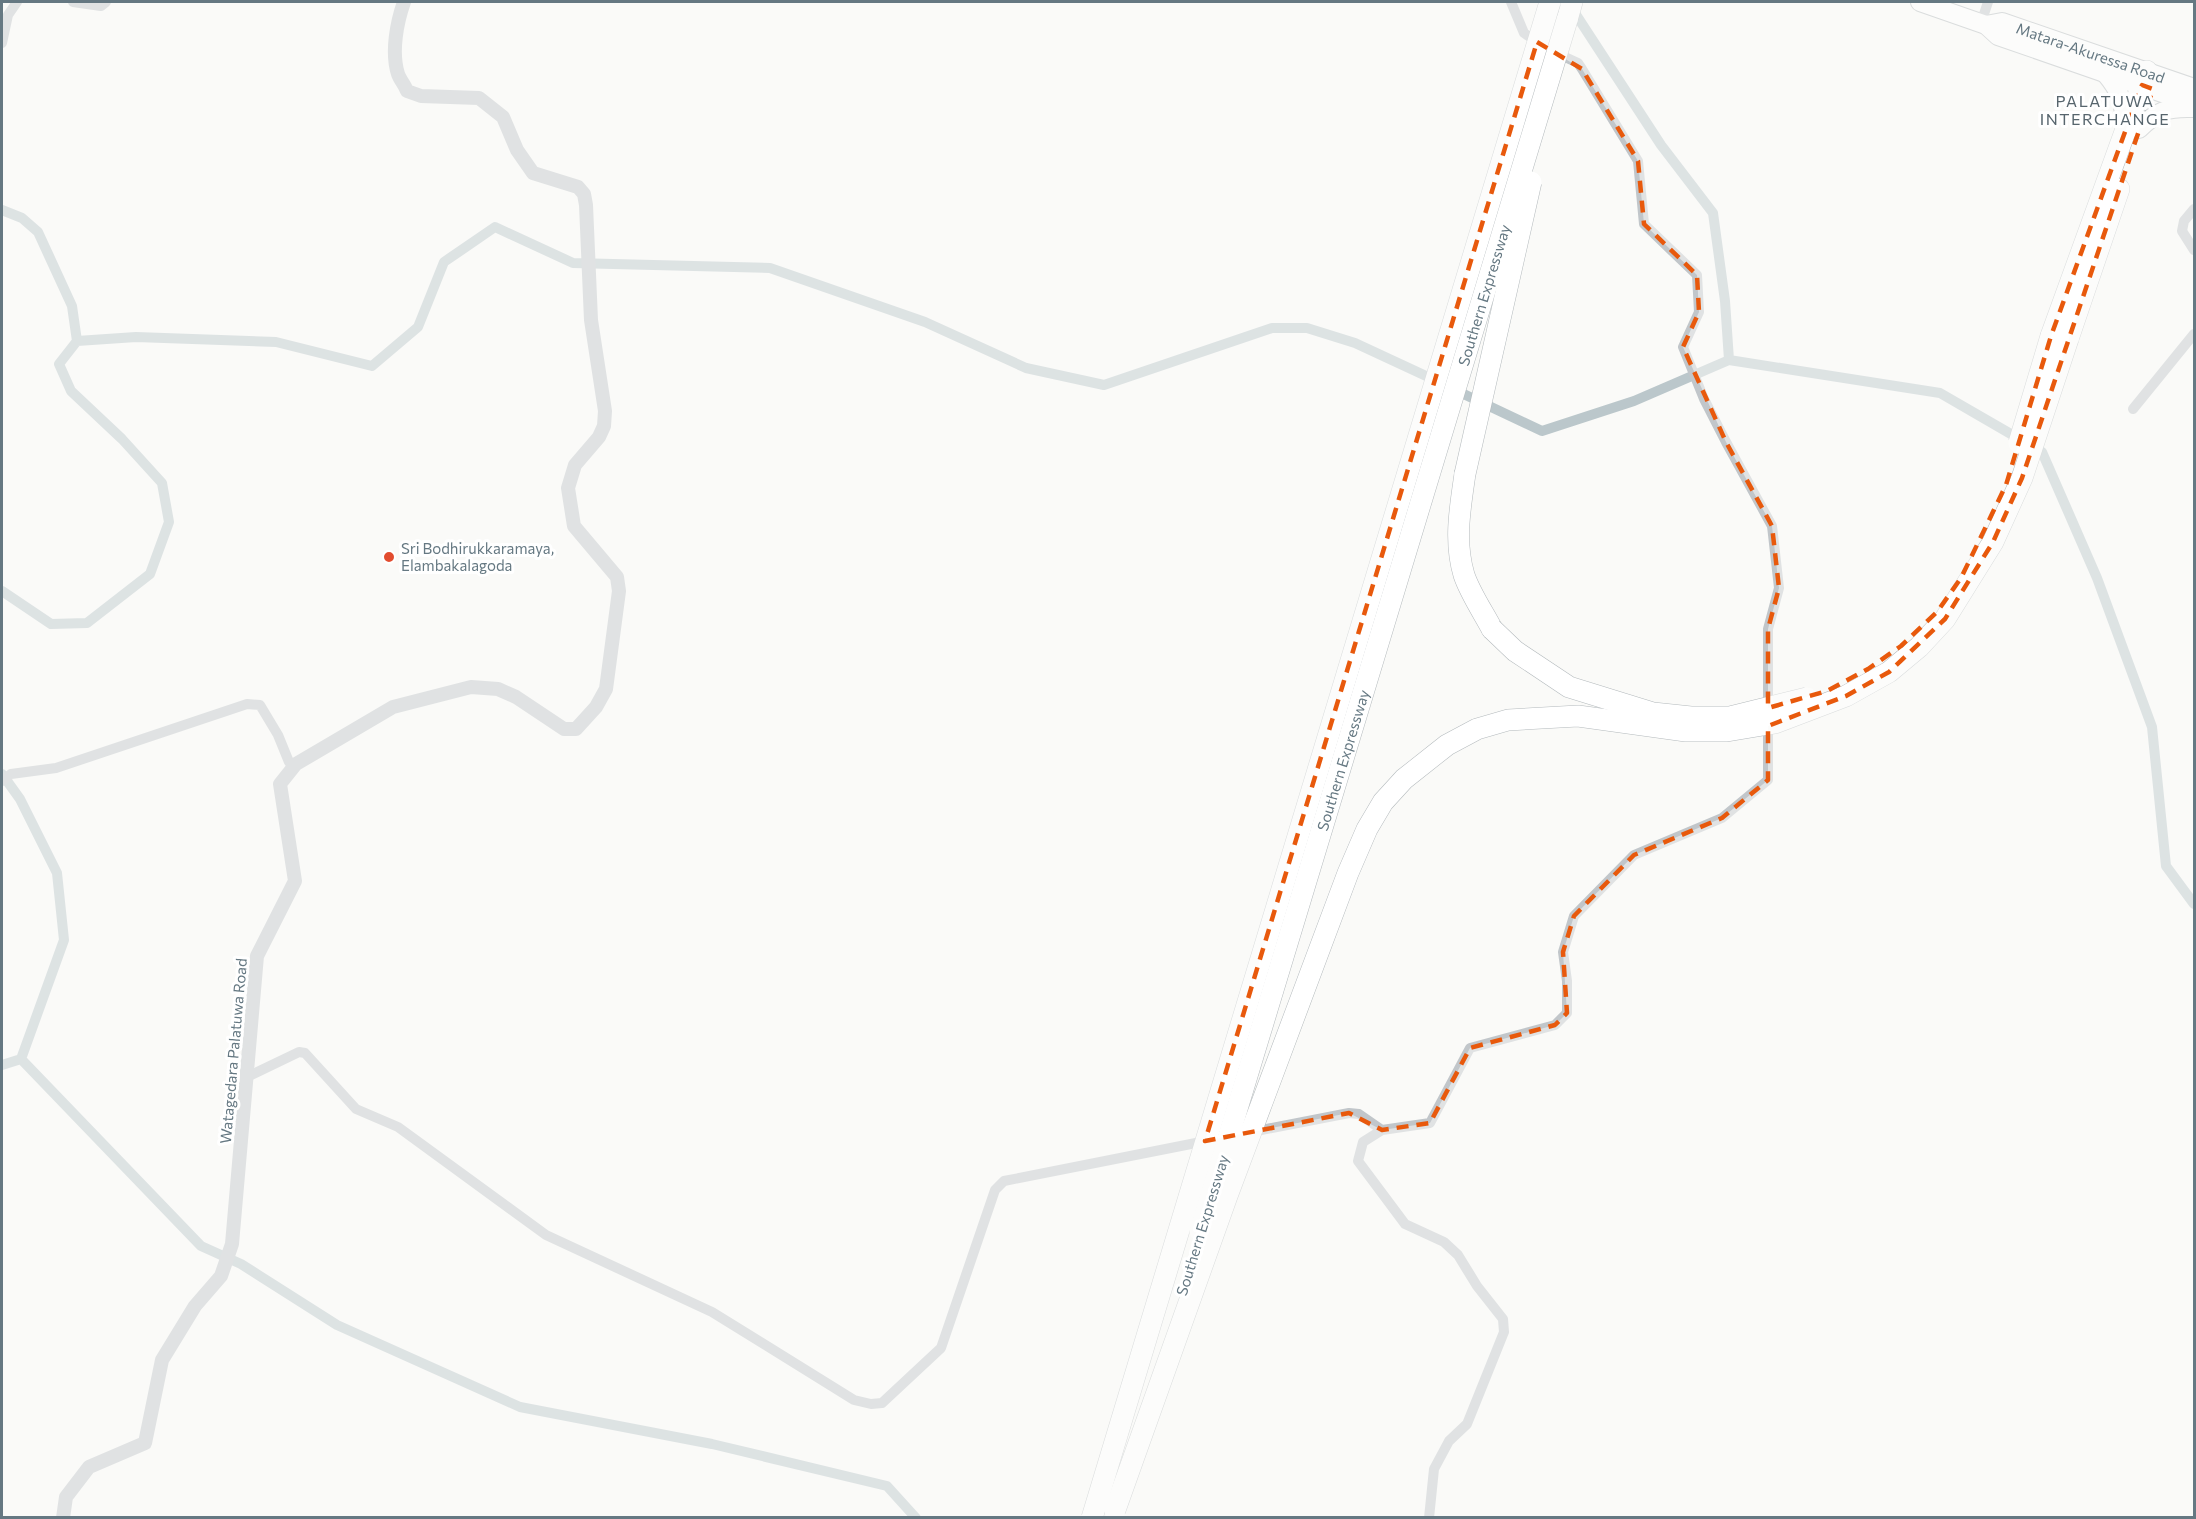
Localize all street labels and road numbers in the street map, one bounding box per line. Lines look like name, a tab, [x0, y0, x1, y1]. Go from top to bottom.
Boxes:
street label: Matara-Akuressa Road	[2014, 19, 2167, 86]
street label: Southern Expressway	[1454, 222, 1514, 368]
street label: Southern Expressway	[1313, 687, 1373, 833]
street label: Watagedara Palatuwa Road	[216, 957, 250, 1145]
street label: Southern Expressway	[1172, 1152, 1232, 1298]

